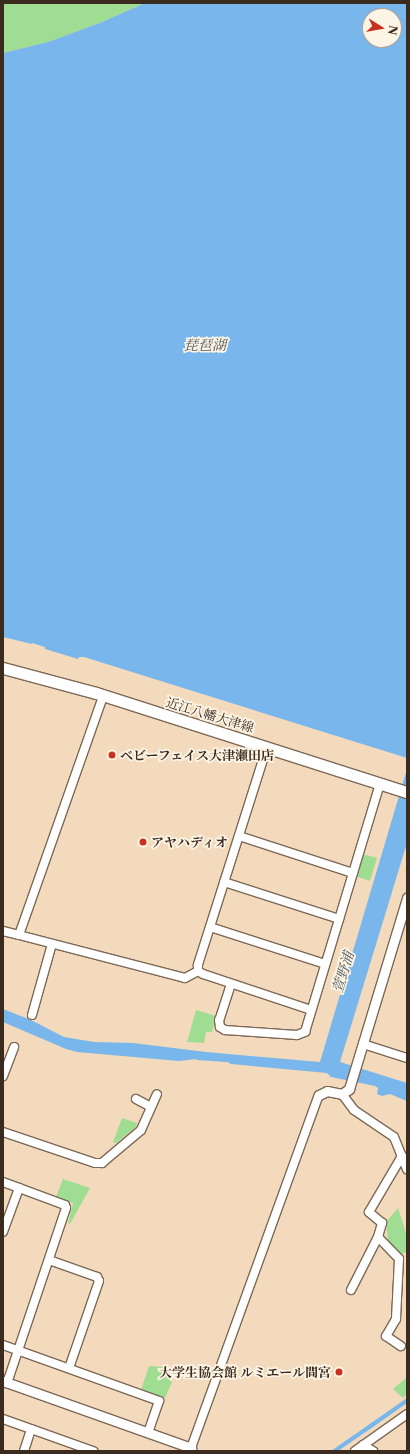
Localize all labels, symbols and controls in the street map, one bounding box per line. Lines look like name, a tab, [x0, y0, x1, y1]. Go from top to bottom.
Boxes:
north arrow	[362, 8, 402, 48]
text: N	[385, 24, 401, 36]
water label: 琵琶湖	[184, 337, 226, 353]
street label: 近江八幡大津線	[164, 694, 256, 736]
place label: ベビーフェイス大津瀬田店	[120, 747, 275, 763]
marker: ベビーフェイス大津瀬田店	[107, 750, 117, 760]
place label: アヤハディオ	[151, 834, 229, 850]
marker: アヤハディオ	[138, 837, 148, 847]
water label: 萱野浦	[329, 949, 357, 995]
place label: 大学生協会館 ルミエール間宮	[159, 1364, 331, 1380]
marker: 大学生協会館 ルミエール間宮	[334, 1367, 344, 1377]

